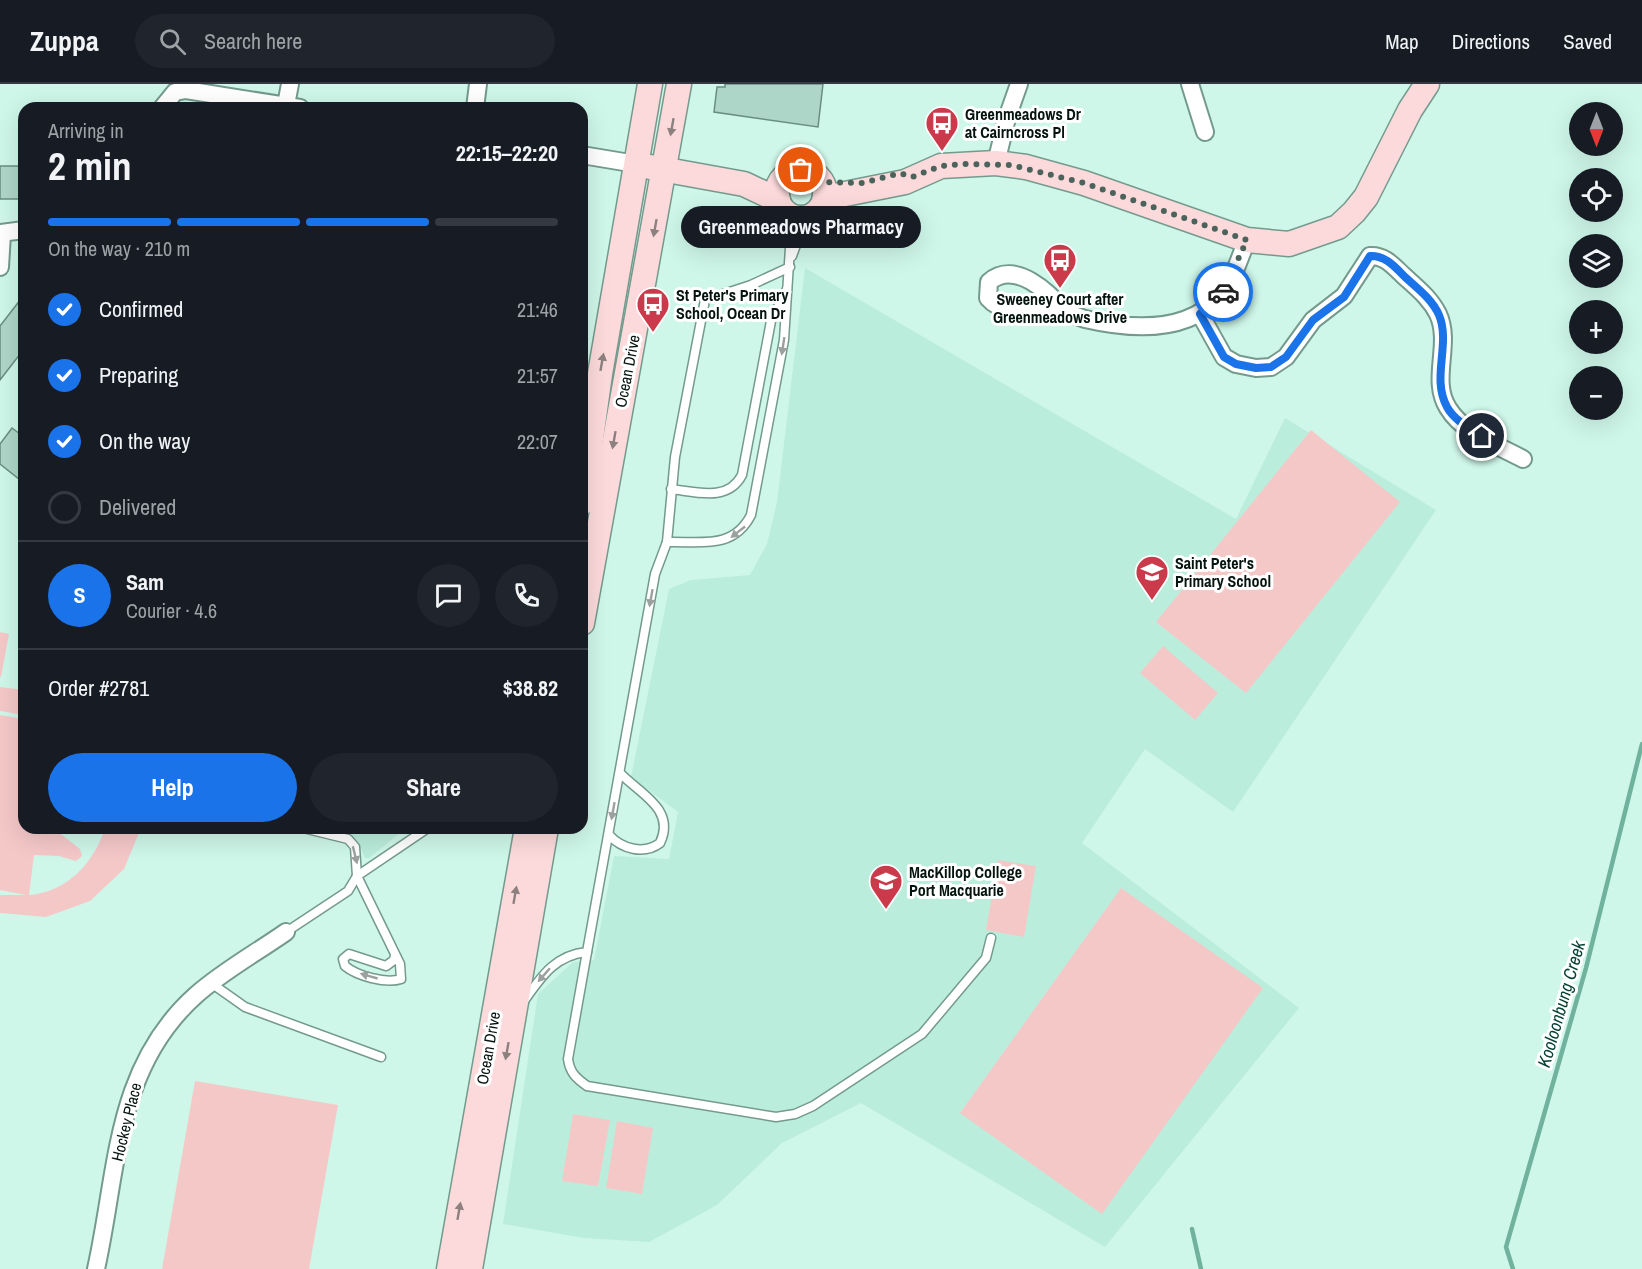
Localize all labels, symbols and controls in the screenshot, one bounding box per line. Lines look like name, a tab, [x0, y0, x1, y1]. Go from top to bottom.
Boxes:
search box	[135, 14, 555, 68]
text: Zuppa	[30, 22, 99, 60]
icon: search	[156, 25, 189, 58]
text: Search here	[204, 26, 302, 56]
text: Map	[1385, 27, 1419, 56]
text: Directions	[1452, 27, 1530, 56]
text: Saved	[1563, 27, 1612, 56]
north arrow	[1569, 102, 1623, 156]
map controls	[1569, 102, 1623, 420]
place label: Greenmeadows Dr at Cairncross Pl	[965, 103, 1082, 143]
bus stop icon: Greenmeadows Dr at Cairncross Pl	[924, 105, 960, 152]
text: Arriving in	[48, 117, 124, 144]
one-way arrow	[667, 118, 676, 137]
text: 22:15–22:20	[456, 138, 558, 168]
text: 2 min	[48, 140, 132, 192]
pin	[775, 144, 826, 195]
icon: bag	[784, 153, 817, 186]
button: locate	[1569, 168, 1623, 222]
callout: Greenmeadows Pharmacy	[681, 206, 921, 248]
text: Greenmeadows Pharmacy	[698, 213, 904, 240]
one-way arrow	[650, 218, 659, 237]
button: layers	[1569, 234, 1623, 288]
text: On the way · 210 m	[48, 235, 190, 262]
bus stop icon: Sweeney Court after Greenmeadows Drive	[1042, 242, 1078, 289]
courier	[1193, 262, 1253, 322]
icon: car	[1207, 276, 1240, 309]
place label: St Peter's Primary School, Ocean Dr	[676, 284, 789, 324]
bus stop icon: St Peter's Primary School, Ocean Dr	[635, 286, 671, 333]
place label: Sweeney Court after Greenmeadows Drive	[993, 288, 1127, 328]
icon: check	[48, 293, 81, 326]
text: Confirmed	[99, 294, 183, 324]
text: 21:46	[517, 296, 558, 323]
button: +	[1569, 300, 1623, 354]
street label: Ocean Drive	[609, 333, 645, 409]
one-way arrow	[778, 336, 787, 355]
one-way arrow	[598, 353, 607, 372]
icon: check	[48, 359, 81, 392]
text: Preparing	[99, 360, 178, 390]
text: 21:57	[517, 362, 558, 389]
button: −	[1569, 366, 1623, 420]
pin	[1456, 410, 1507, 461]
icon: home	[1465, 419, 1498, 452]
icon: check	[48, 425, 81, 458]
text: On the way	[99, 426, 190, 456]
text: 22:07	[517, 428, 558, 455]
one-way arrow	[609, 430, 618, 449]
text: Delivered	[99, 492, 176, 522]
one-way arrow	[730, 526, 746, 539]
place label: Saint Peter's Primary School	[1175, 552, 1271, 592]
school or university icon: Saint Peter's Primary School	[1134, 554, 1170, 601]
button: chat	[417, 564, 480, 627]
button: phone	[495, 564, 558, 627]
text: Sam	[126, 567, 164, 597]
text: S	[73, 580, 86, 610]
one-way arrow	[646, 589, 655, 608]
text: Courier · 4.6	[126, 597, 217, 624]
text: Order #2781	[48, 673, 149, 703]
text: $38.82	[503, 673, 558, 703]
button: Help	[48, 753, 297, 822]
button: Share	[309, 753, 558, 822]
one-way arrow	[608, 801, 617, 820]
one-way arrow	[350, 845, 360, 864]
place label: MacKillop College Port Macquarie	[909, 861, 1022, 901]
school or university icon: MacKillop College Port Macquarie	[868, 863, 904, 910]
one-way arrow	[511, 886, 520, 905]
water label: Kooloonbung Creek	[1531, 937, 1591, 1070]
one-way arrow	[538, 967, 551, 982]
one-way arrow	[360, 971, 378, 980]
street label: Ocean Drive	[471, 1010, 505, 1086]
one-way arrow	[503, 1042, 512, 1061]
street label: Hockey Place	[106, 1080, 146, 1164]
one-way arrow	[455, 1202, 464, 1221]

